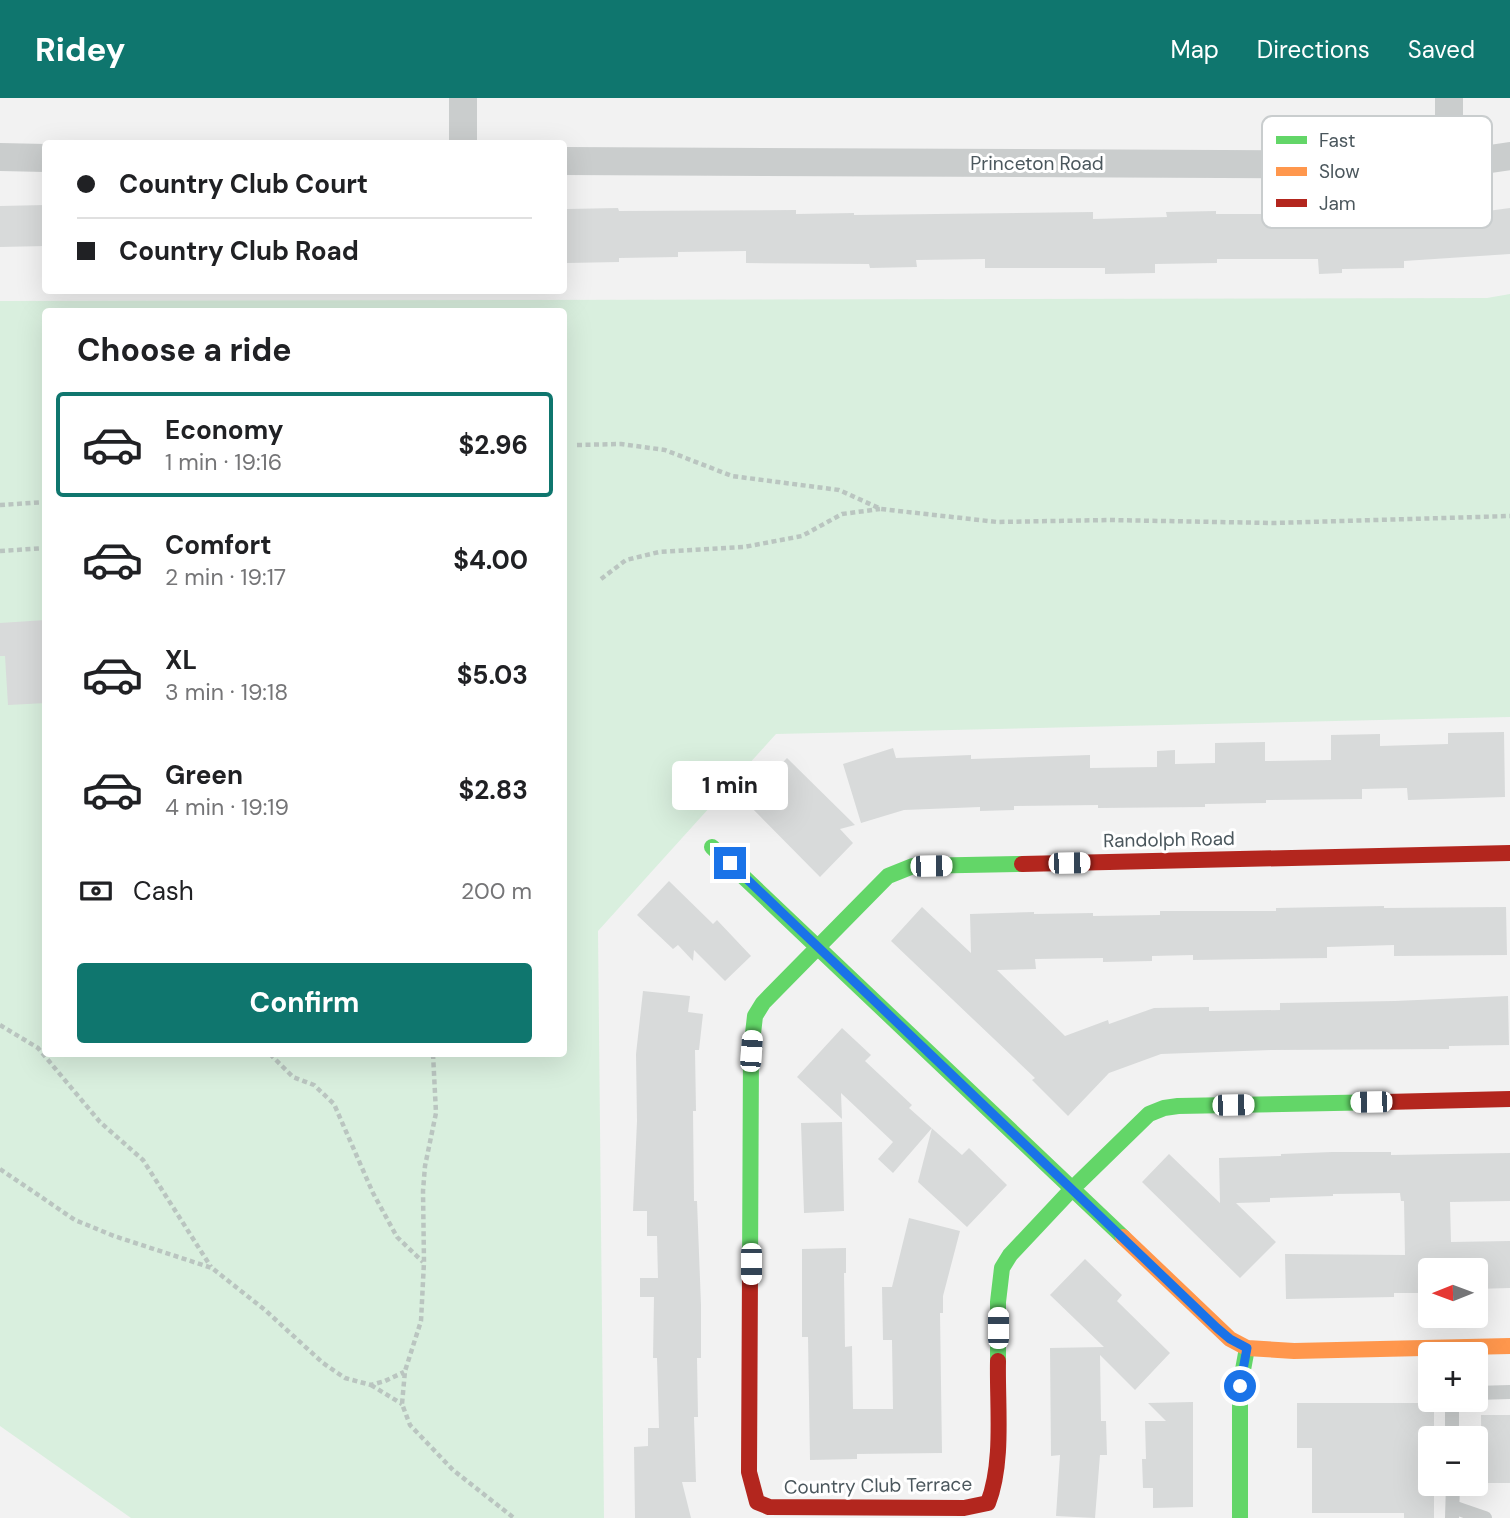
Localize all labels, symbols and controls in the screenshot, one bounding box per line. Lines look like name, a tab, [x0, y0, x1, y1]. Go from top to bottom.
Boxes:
text: Ridey	[35, 28, 125, 71]
text: Map	[1171, 34, 1219, 65]
text: Directions	[1257, 34, 1370, 65]
text: Saved	[1408, 34, 1475, 65]
legend	[1262, 116, 1492, 228]
text: Fast	[1319, 128, 1355, 153]
street label: Princeton Road	[970, 151, 1104, 176]
text: Slow	[1319, 159, 1360, 184]
text: Country Club Court	[119, 167, 368, 201]
text: Jam	[1319, 191, 1356, 216]
text: Country Club Road	[119, 234, 359, 268]
text: Choose a ride	[77, 329, 292, 371]
icon: car	[81, 413, 144, 476]
text: Economy	[165, 413, 283, 447]
text: $2.96	[459, 428, 528, 462]
text: 1 min · 19:16	[165, 447, 282, 477]
icon: car	[81, 528, 144, 591]
text: Comfort	[165, 528, 271, 562]
text: $4.00	[453, 543, 528, 577]
text: 2 min · 19:17	[165, 562, 286, 592]
icon: car	[81, 643, 144, 706]
text: XL	[165, 643, 197, 677]
text: $5.03	[457, 658, 528, 692]
text: 3 min · 19:18	[165, 677, 288, 707]
icon: car	[81, 758, 144, 821]
text: Green	[165, 758, 243, 792]
callout: 1 min	[672, 762, 788, 810]
text: 1 min	[702, 770, 758, 800]
text: $2.83	[459, 773, 528, 807]
text: 4 min · 19:19	[165, 792, 289, 822]
street label: Randolph Road	[1103, 826, 1235, 853]
route end	[714, 847, 746, 879]
car	[1048, 852, 1091, 874]
car	[910, 855, 953, 877]
icon: cash	[77, 872, 115, 910]
text: Cash	[133, 874, 194, 908]
text: 200 m	[461, 876, 532, 906]
button: Confirm	[77, 963, 532, 1043]
car	[740, 1029, 763, 1073]
car	[1350, 1091, 1393, 1113]
car	[1212, 1094, 1255, 1116]
car	[741, 1243, 762, 1285]
north arrow	[1418, 1258, 1488, 1328]
map controls	[1418, 1258, 1488, 1496]
car	[988, 1307, 1009, 1349]
button: +	[1418, 1342, 1488, 1412]
route start	[1224, 1370, 1256, 1402]
button: −	[1418, 1426, 1488, 1496]
street label: Country Club Terrace	[784, 1471, 972, 1500]

